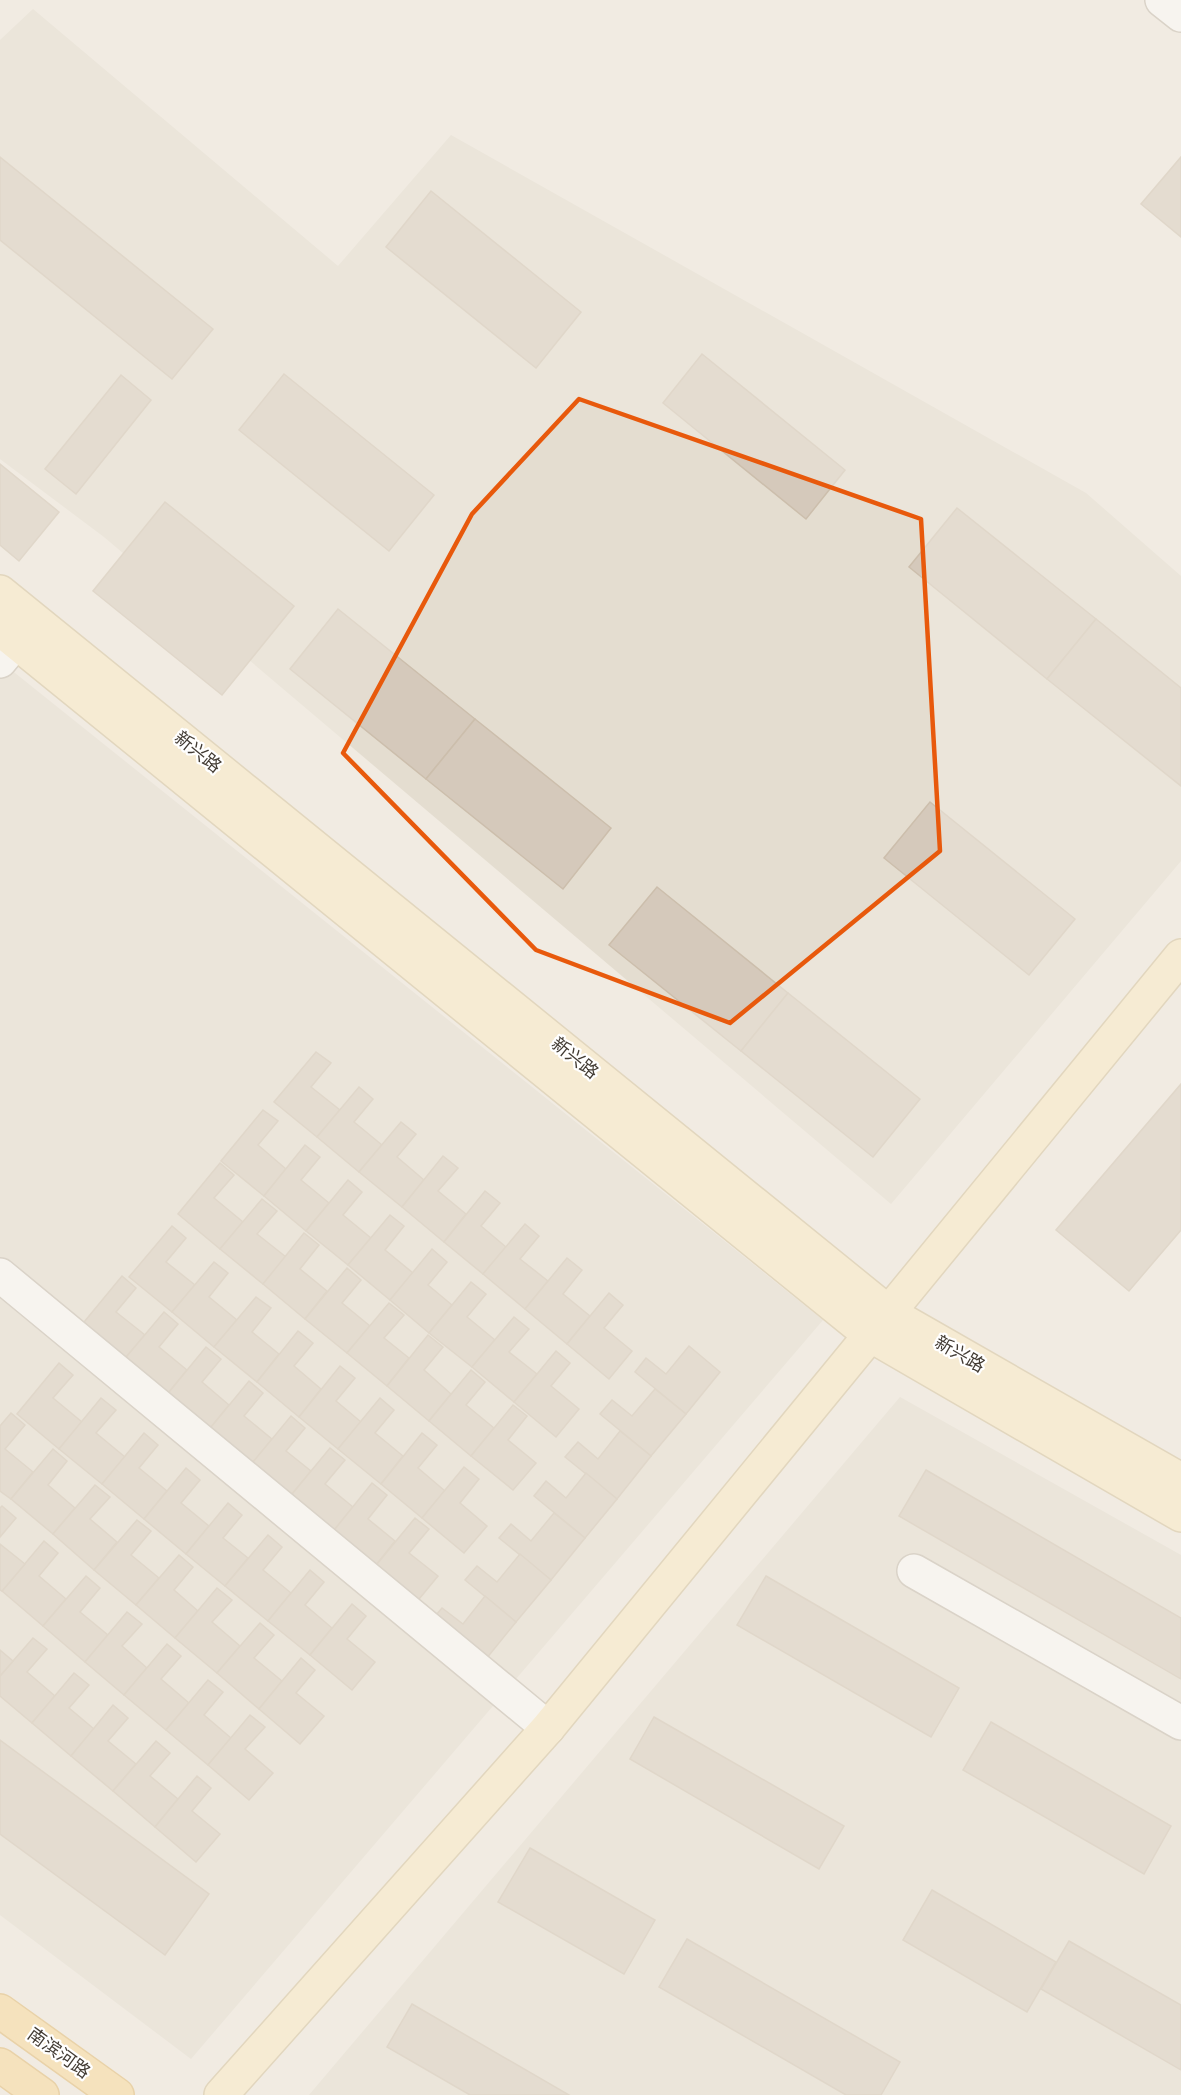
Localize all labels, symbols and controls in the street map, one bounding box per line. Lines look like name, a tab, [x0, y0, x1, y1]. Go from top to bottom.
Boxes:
street label: 新兴路	[171, 727, 225, 777]
street label: 新兴路	[548, 1033, 602, 1083]
street label: 新兴路	[932, 1332, 988, 1376]
street label: 南滨河路	[24, 2024, 94, 2082]

